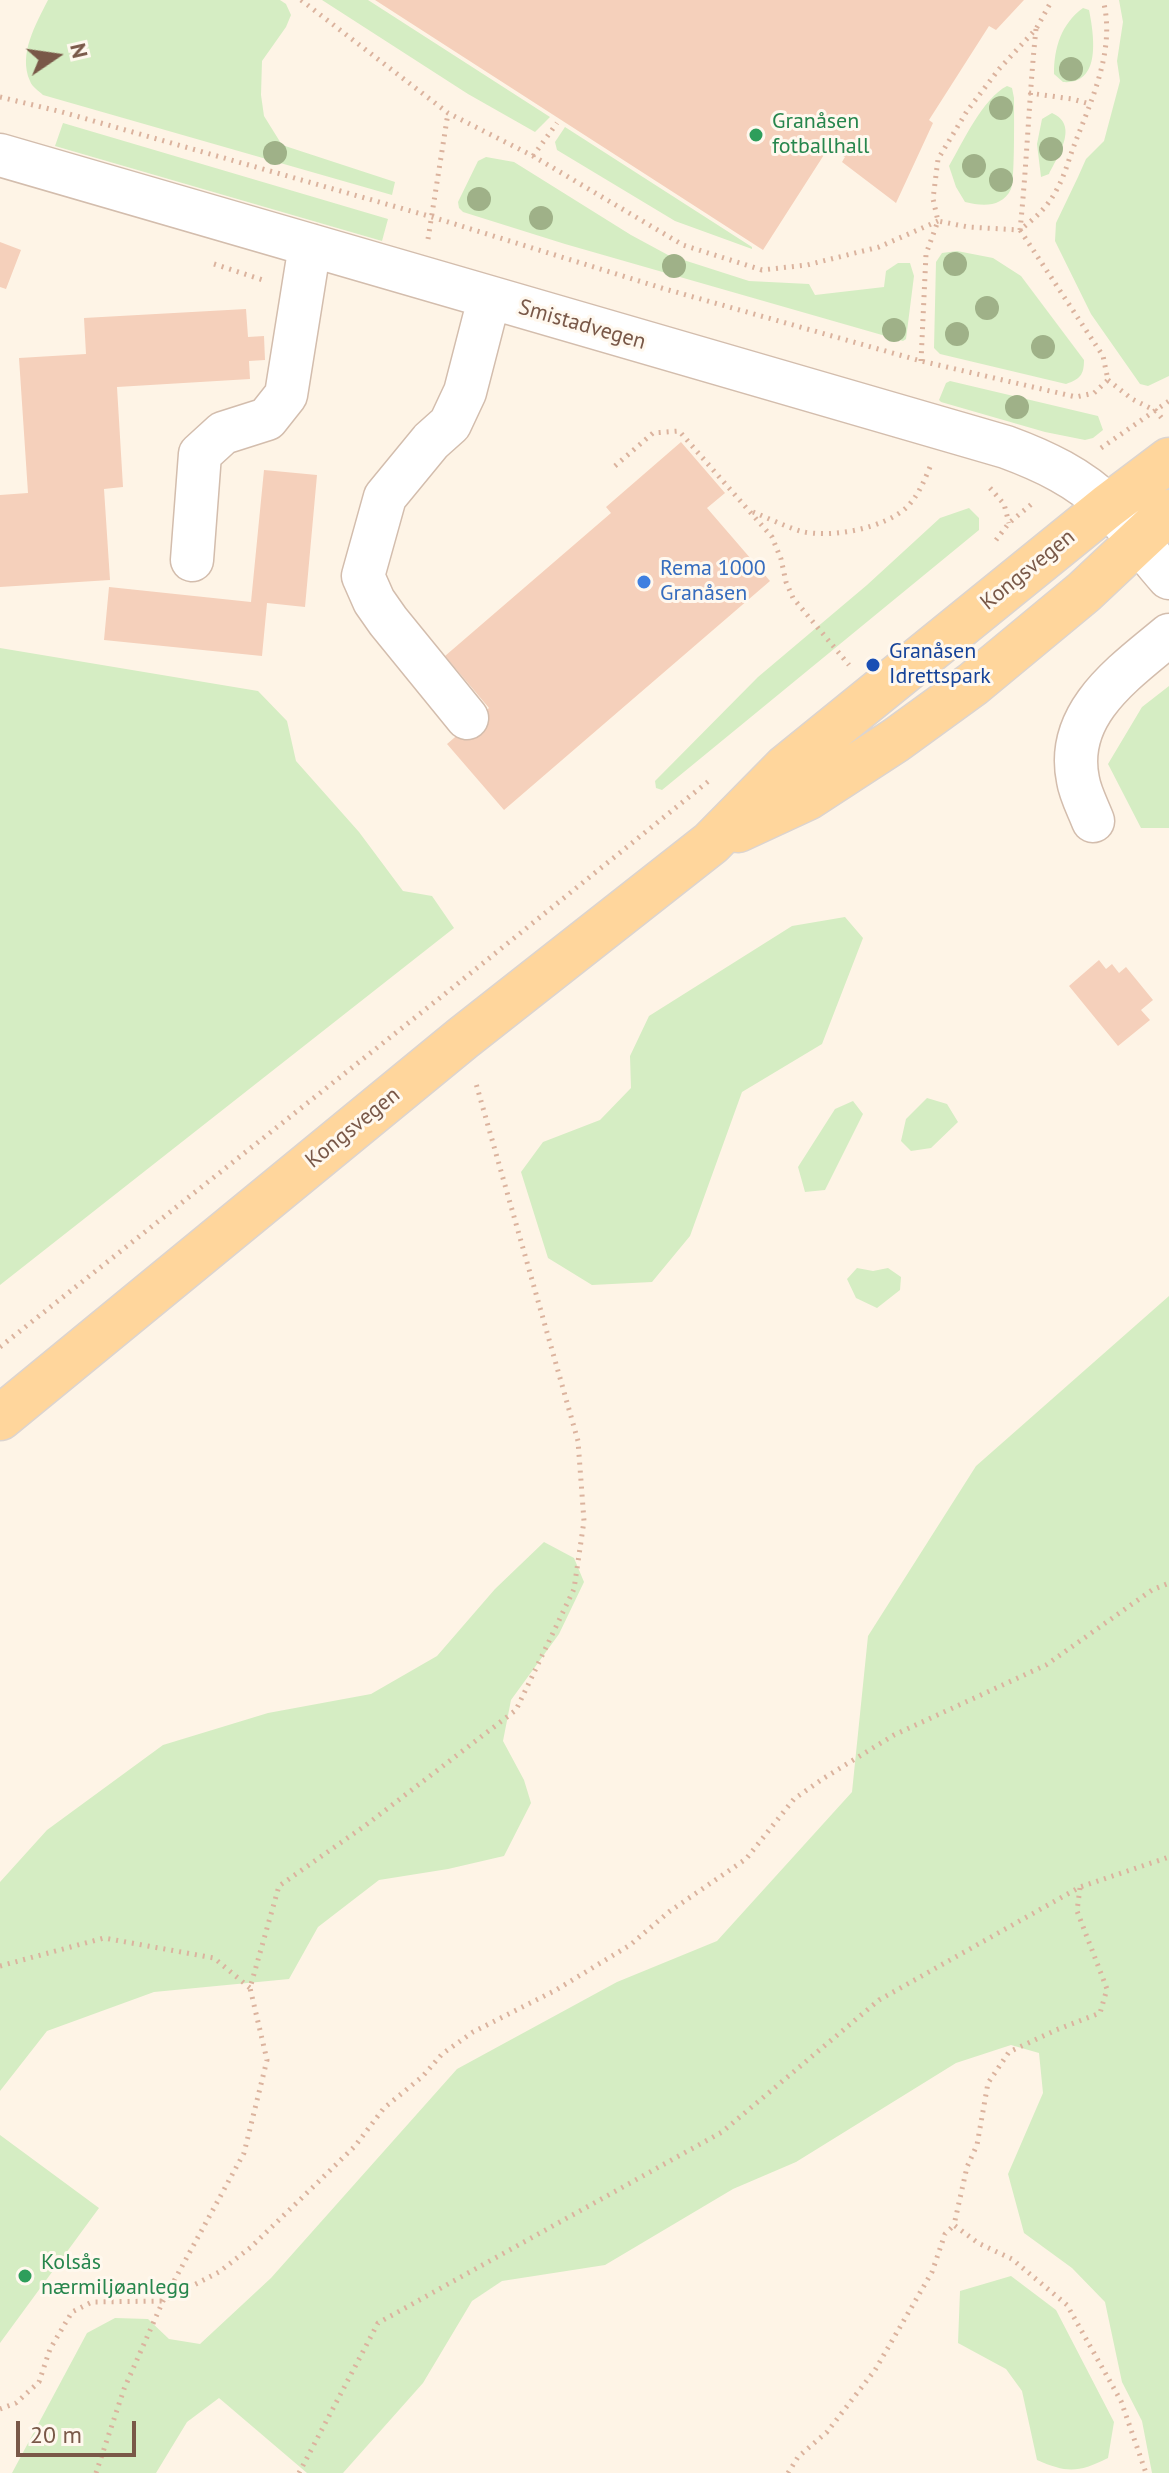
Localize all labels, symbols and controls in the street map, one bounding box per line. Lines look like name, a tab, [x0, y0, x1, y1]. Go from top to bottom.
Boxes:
north arrow	[16, 16, 96, 96]
text: N	[64, 40, 95, 61]
place label: Granåsen fotballhall	[772, 109, 869, 160]
marker: Granåsen fotballhall	[747, 126, 765, 144]
street label: Smistadvegen	[515, 294, 649, 356]
street label: Kongsvegen	[976, 524, 1080, 616]
place label: Rema 1000 Granåsen	[660, 556, 766, 608]
marker: Rema 1000 Granåsen	[635, 573, 653, 591]
place label: Granåsen Idrettspark	[889, 639, 991, 690]
marker: Granåsen Idrettspark	[864, 656, 882, 674]
street label: Kongsvegen	[301, 1082, 405, 1174]
place label: Kolsås nærmiljøanlegg	[41, 2250, 190, 2302]
marker: Kolsås nærmiljøanlegg	[16, 2267, 34, 2285]
scale bar	[20, 2405, 140, 2455]
text: 20 m	[30, 2419, 82, 2450]

